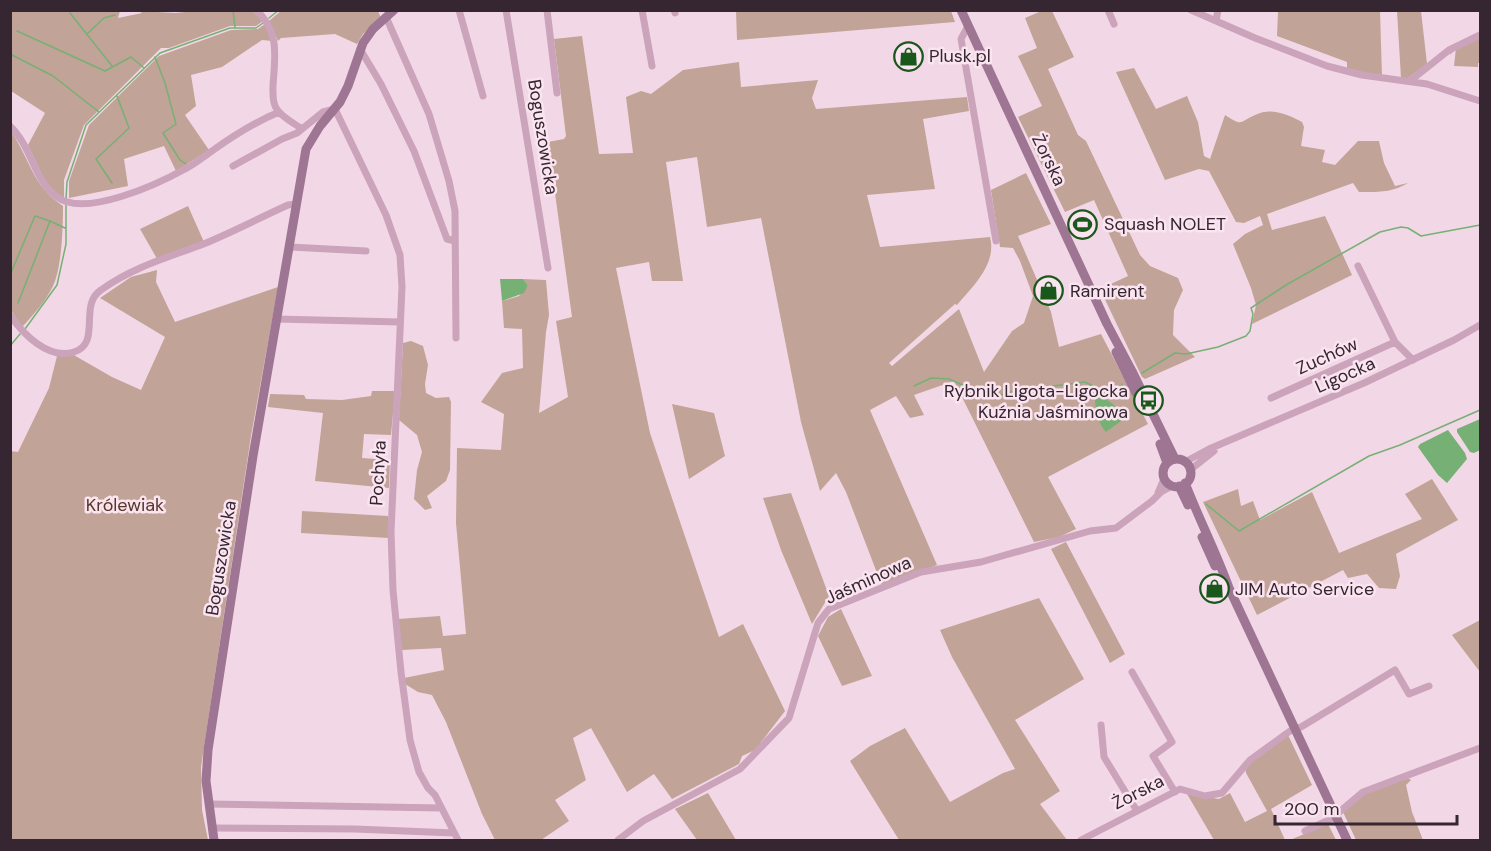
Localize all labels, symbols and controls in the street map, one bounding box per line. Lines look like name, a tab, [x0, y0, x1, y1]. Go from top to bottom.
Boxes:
shop icon: Plusk.pl	[892, 40, 924, 72]
place label: Plusk.pl	[929, 44, 991, 68]
street label: Boguszowicka	[522, 78, 564, 196]
street label: Żorska	[1026, 130, 1072, 190]
sports icon: Squash NOLET	[1067, 208, 1099, 240]
place label: Squash NOLET	[1104, 212, 1226, 236]
shop icon: Ramirent	[1033, 275, 1065, 307]
place label: Ramirent	[1070, 279, 1145, 303]
street label: Zuchów	[1293, 332, 1362, 380]
street label: Ligocka	[1311, 351, 1379, 399]
place label: Rybnik Ligota-Ligocka Kuźnia Jaśminowa	[944, 379, 1128, 424]
bus stop icon: Rybnik Ligota-Ligocka Kuźnia Jaśminowa	[1133, 385, 1165, 417]
street label: Pochyła	[364, 440, 392, 506]
park label: Królewiak	[86, 493, 164, 517]
street label: Boguszowicka	[200, 499, 242, 617]
street label: Jaśminowa	[821, 550, 915, 610]
shop icon: JIM Auto Service	[1198, 573, 1230, 605]
place label: JIM Auto Service	[1235, 577, 1374, 601]
street label: Żorska	[1108, 769, 1168, 815]
scale bar	[1275, 788, 1456, 826]
text: 200 m	[1284, 797, 1340, 821]

